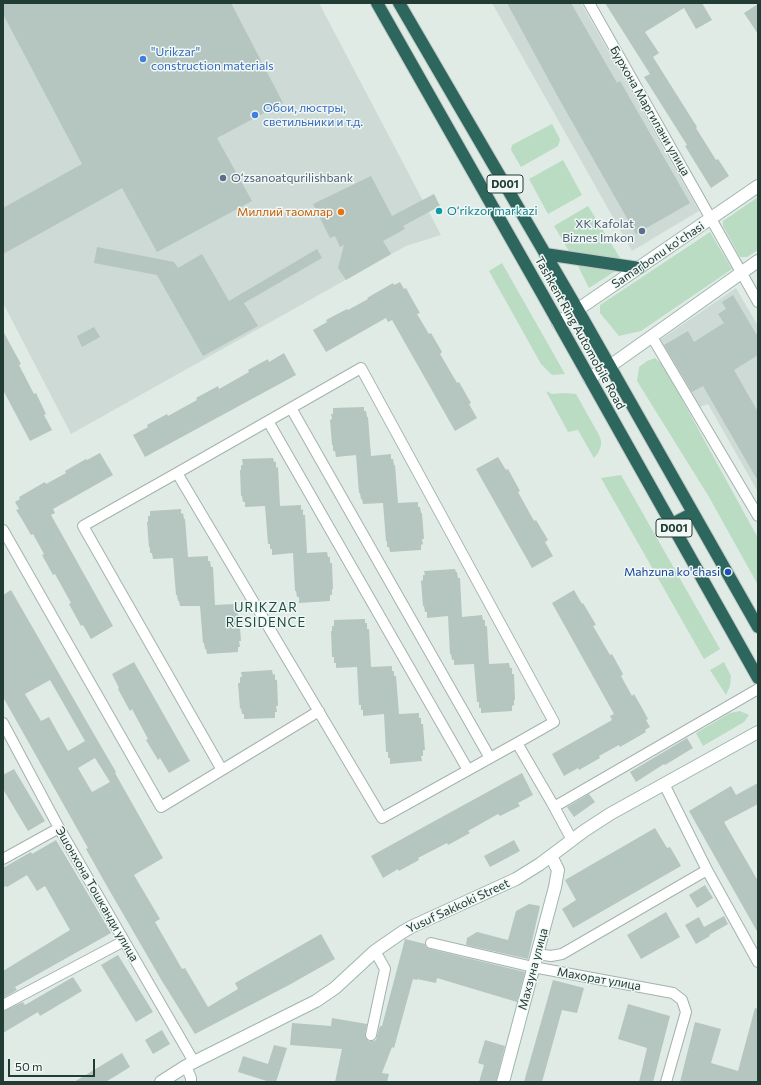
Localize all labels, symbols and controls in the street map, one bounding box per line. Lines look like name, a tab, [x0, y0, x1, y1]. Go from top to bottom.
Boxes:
street label: Бурхона Маргилани улица	[607, 43, 693, 179]
place label: "Urikzar" construction materials	[151, 45, 274, 73]
marker: "Urikzar" construction materials	[138, 54, 148, 64]
place label: Обои, люстры, светильники и т.д.	[263, 101, 363, 129]
marker: Обои, люстры, светильники и т.д.	[250, 110, 260, 120]
place label: Oʻzsanoatqurilishbank	[231, 171, 353, 185]
marker: Oʻzsanoatqurilishbank	[218, 173, 228, 183]
road number: D001	[487, 175, 523, 193]
place label: Oʻrikzor markazi	[447, 204, 538, 218]
place label: Миллий таомлар	[237, 205, 333, 219]
marker: Oʻrikzor markazi	[434, 206, 444, 216]
marker: Миллий таомлар	[336, 207, 346, 217]
place label: XK Kafolat Biznes Imkon	[562, 217, 634, 245]
street label: Samarbonu ko'chasi	[609, 219, 707, 291]
marker: XK Kafolat Biznes Imkon	[637, 226, 647, 236]
street label: Tashkent Ring Automobile Road	[532, 254, 628, 412]
road number: D001	[656, 519, 692, 537]
place label: Mahzuna ko'chasi	[624, 565, 720, 579]
marker: Mahzuna ko'chasi	[723, 567, 733, 577]
district label: URIKZAR RESIDENCE	[226, 600, 306, 631]
street label: Эшонхона Тошканди улица	[52, 824, 142, 964]
street label: Yusuf Sakkoki Street	[404, 876, 512, 936]
street label: Махзуна улица	[515, 927, 551, 1011]
street label: Махорат улица	[556, 965, 642, 993]
scale bar	[10, 1051, 97, 1077]
text: 50 m	[15, 1059, 43, 1073]

